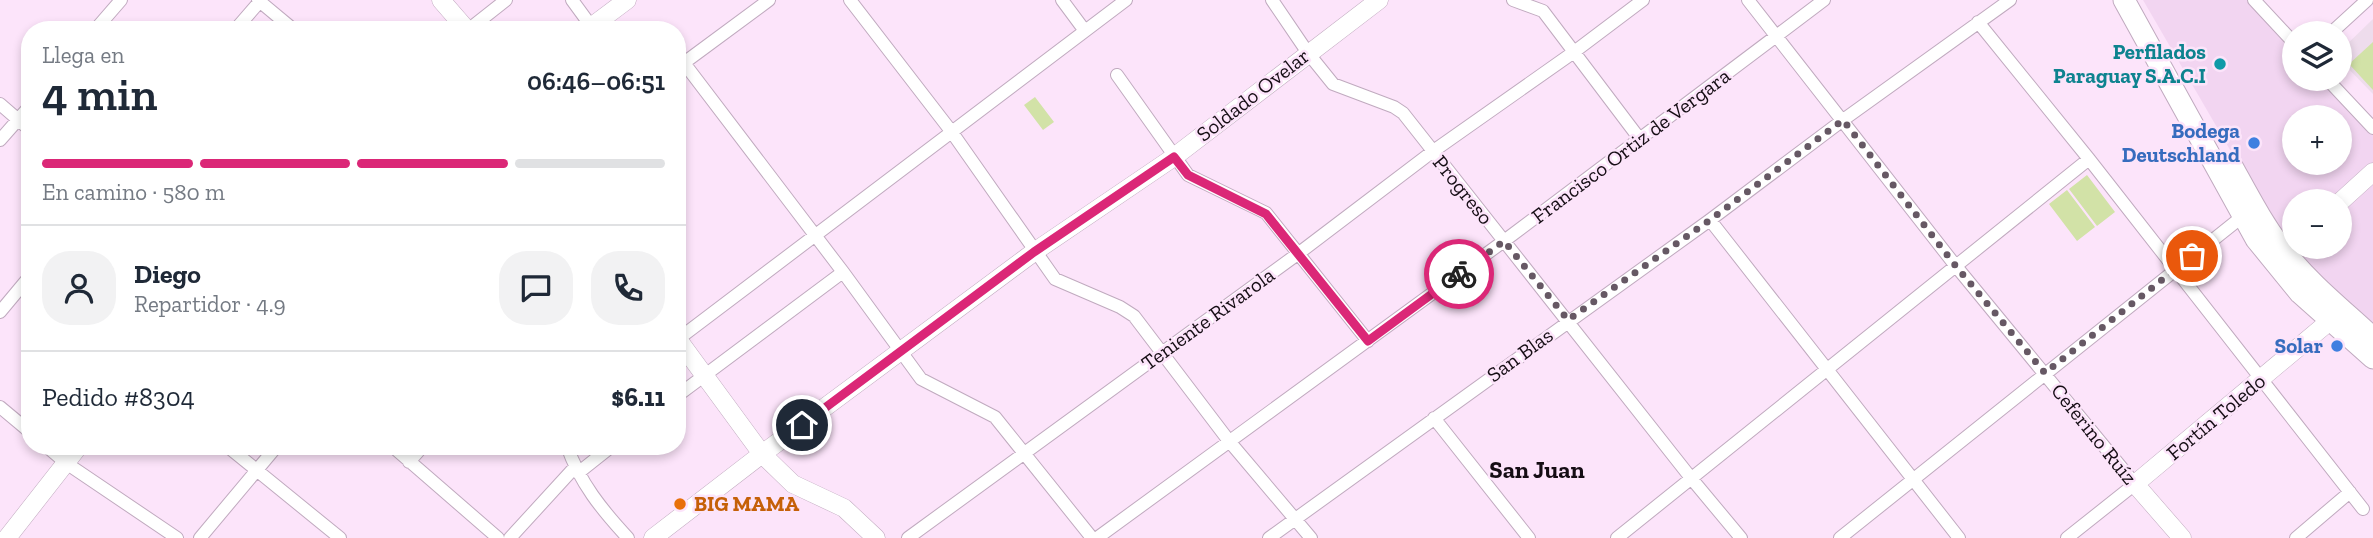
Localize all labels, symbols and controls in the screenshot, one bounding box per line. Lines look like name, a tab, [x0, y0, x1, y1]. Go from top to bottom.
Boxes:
map controls	[2282, 21, 2352, 259]
button: layers	[2282, 21, 2352, 91]
place label: Perfilados Paraguay S.A.C.I	[2053, 39, 2206, 88]
text: Llega en	[42, 41, 124, 69]
street label: Soldado Ovelar	[1191, 43, 1314, 146]
marker: Perfilados Paraguay S.A.C.I	[2212, 56, 2228, 72]
street label: Francisco Ortiz de Vergara	[1527, 63, 1735, 228]
text: 06:46–06:51	[527, 65, 665, 97]
text: 4 min	[42, 67, 157, 122]
button: +	[2282, 105, 2352, 175]
place label: Bodega Deutschland	[2122, 118, 2240, 167]
marker: Bodega Deutschland	[2246, 135, 2262, 151]
street label: Progreso	[1428, 150, 1499, 229]
text: En camino · 580 m	[42, 178, 225, 206]
button: −	[2282, 189, 2352, 259]
pin	[2162, 226, 2222, 286]
icon: bag	[2173, 237, 2211, 275]
courier	[1424, 239, 1494, 309]
button: person	[42, 251, 116, 325]
button: chat	[499, 251, 573, 325]
button: phone	[591, 251, 665, 325]
icon: bike	[1440, 255, 1478, 293]
text: Diego	[134, 258, 201, 290]
street label: Teniente Rivarola	[1136, 262, 1279, 375]
text: Repartidor · 4.9	[134, 290, 286, 318]
street label: San Blas	[1482, 322, 1558, 387]
place label: Solar	[2274, 333, 2323, 358]
marker: Solar	[2329, 338, 2345, 354]
street label: Fortín Toledo	[2161, 368, 2270, 465]
street label: Ceferino Ruíz	[2046, 378, 2143, 489]
text: Pedido #8304	[42, 381, 195, 413]
text: $6.11	[611, 381, 665, 413]
pin	[772, 395, 832, 455]
icon: home	[783, 406, 821, 444]
district label: San Juan	[1489, 455, 1585, 484]
place label: BIG MAMA	[694, 491, 800, 516]
marker: BIG MAMA	[672, 496, 688, 512]

